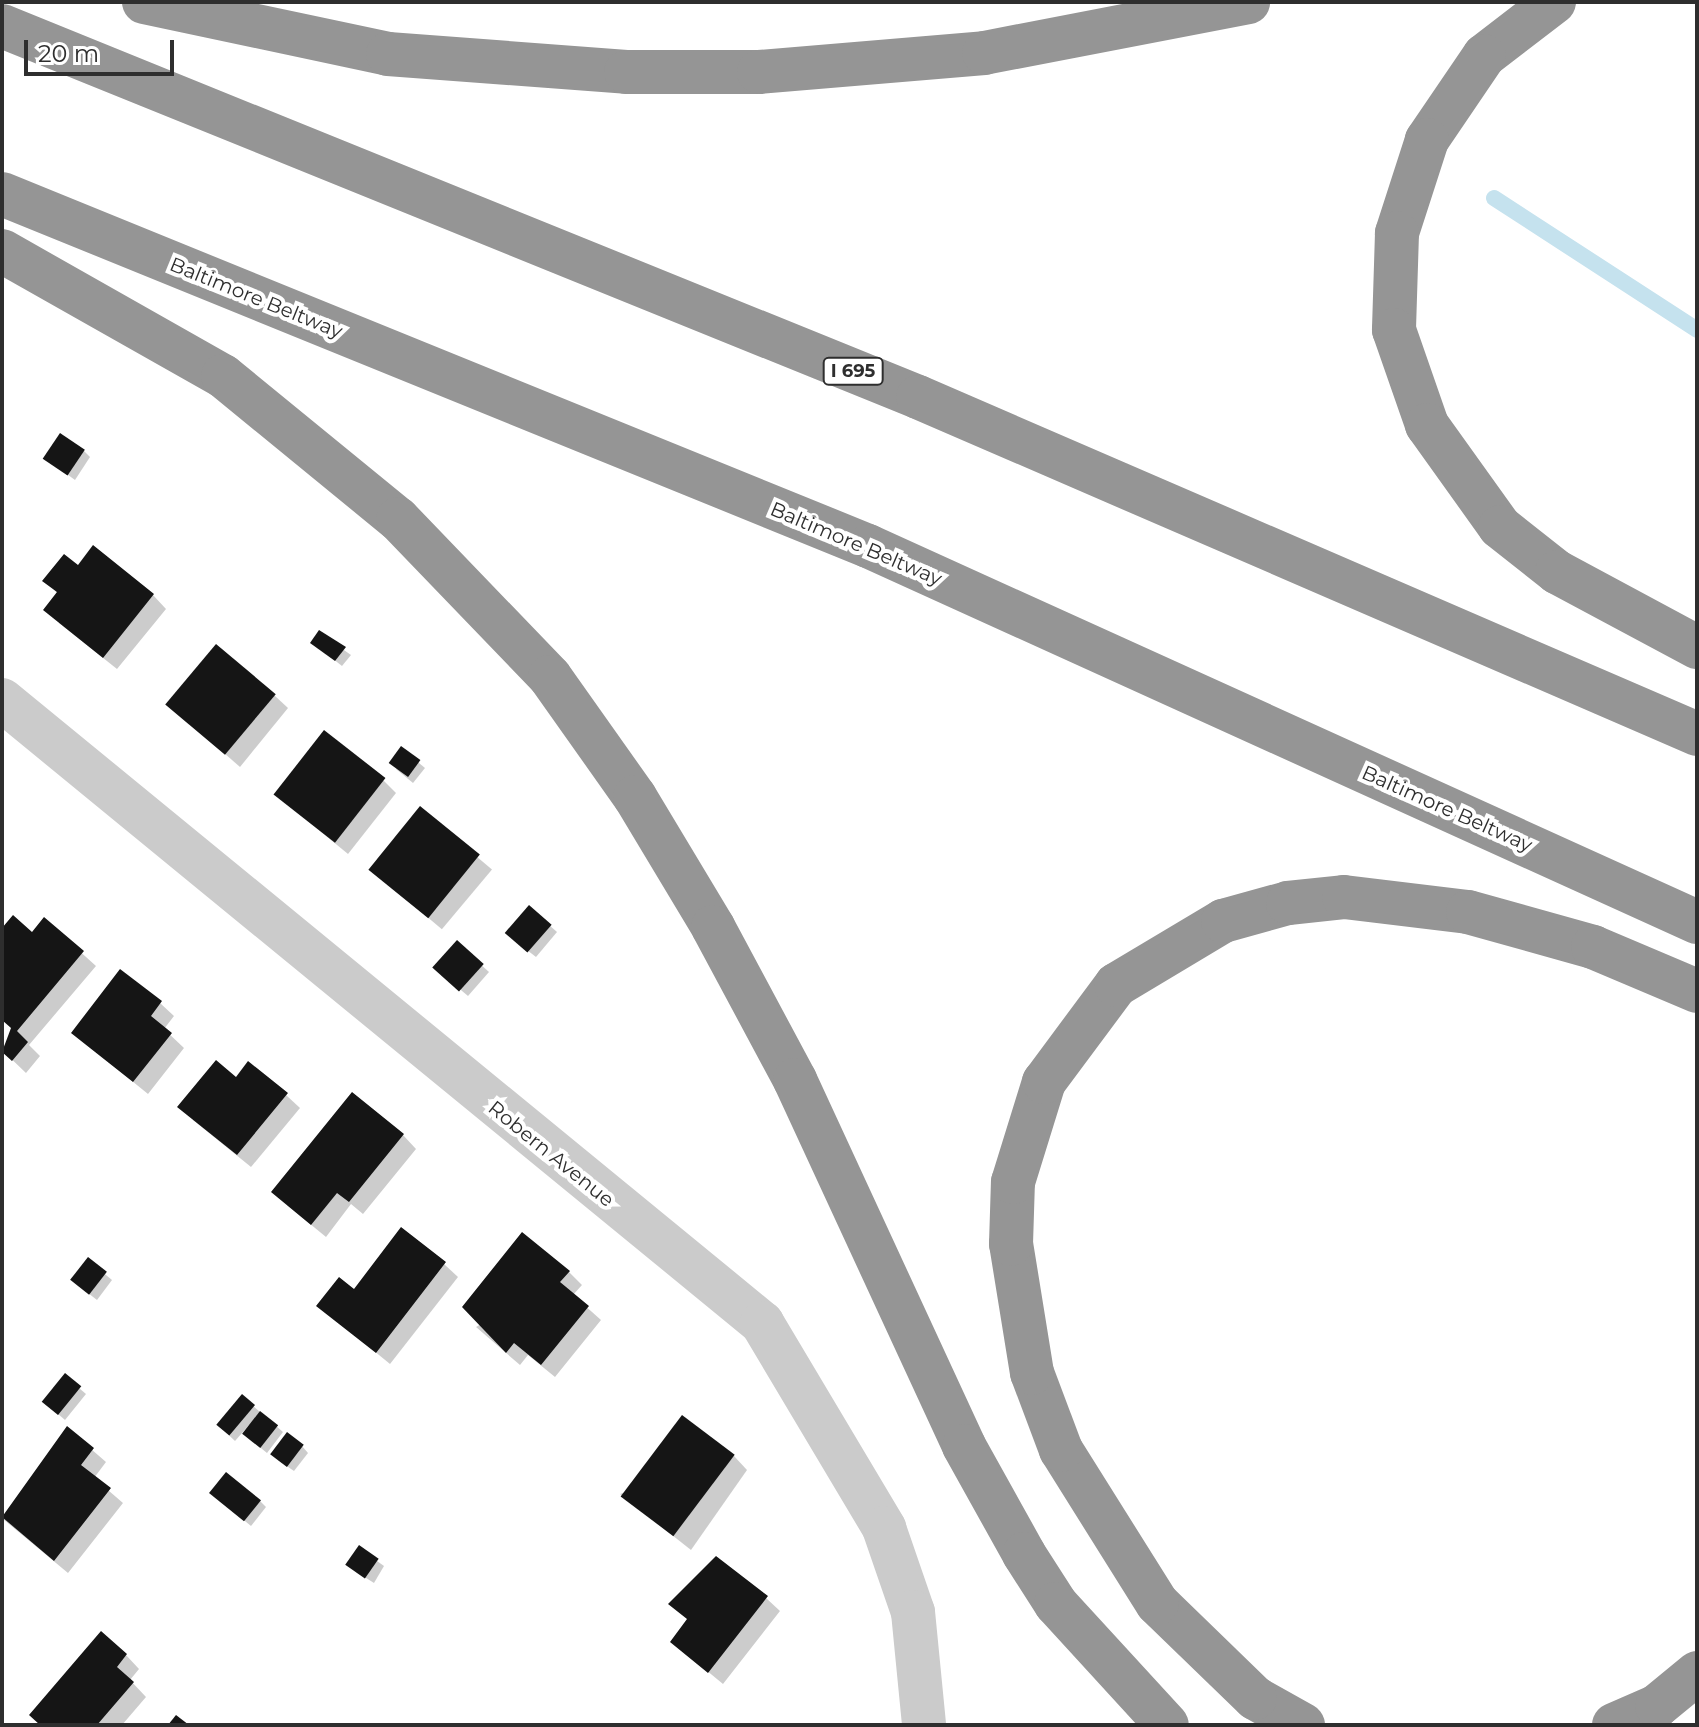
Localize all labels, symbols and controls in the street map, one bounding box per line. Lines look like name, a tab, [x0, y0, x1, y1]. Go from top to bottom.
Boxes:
scale bar	[28, 24, 178, 74]
text: 20 m	[38, 39, 99, 68]
street label: Baltimore Beltway	[166, 252, 346, 344]
road number: I 695	[821, 357, 885, 385]
street label: Baltimore Beltway	[767, 497, 945, 591]
street label: Baltimore Beltway	[1358, 761, 1536, 857]
street label: Robern Avenue	[483, 1096, 619, 1212]

